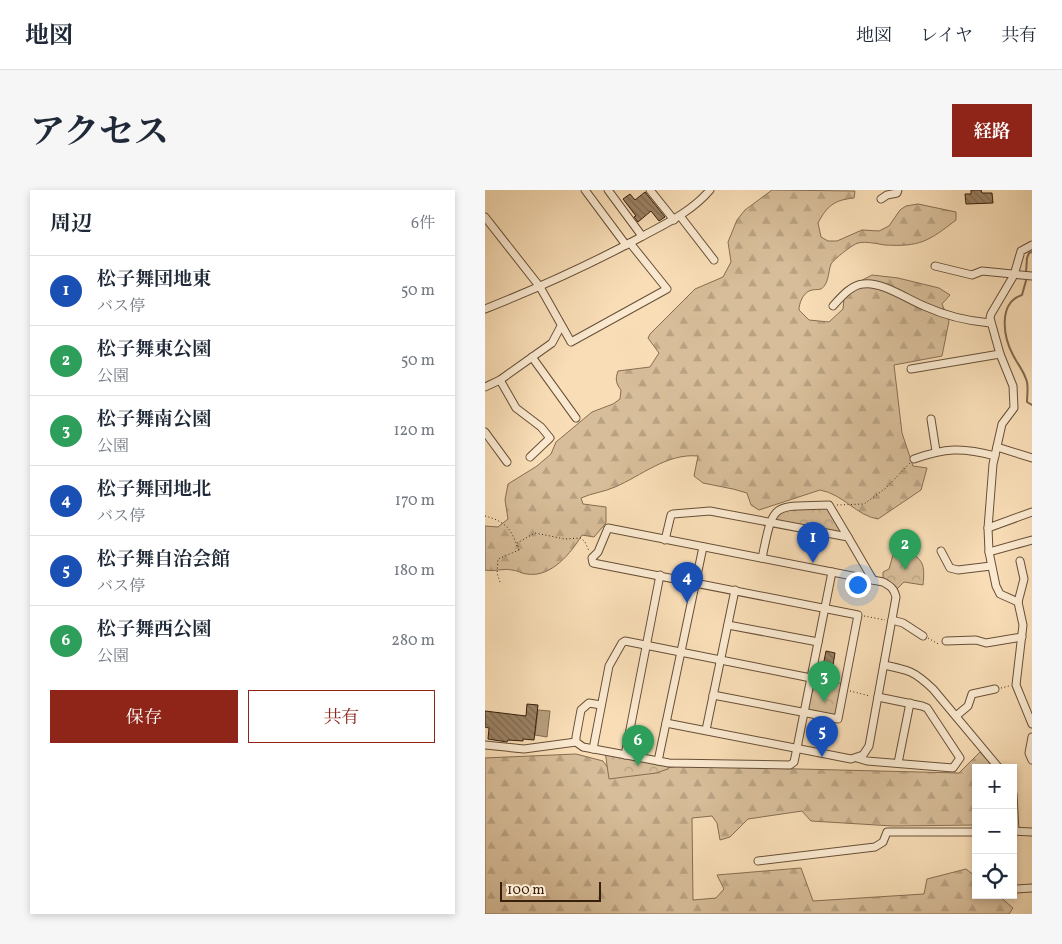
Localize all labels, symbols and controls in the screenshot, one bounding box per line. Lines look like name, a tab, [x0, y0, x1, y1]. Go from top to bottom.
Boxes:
text: 地図	[25, 20, 73, 54]
text: 地図	[856, 24, 892, 49]
text: レイヤ	[920, 24, 973, 49]
text: 共有	[1001, 24, 1037, 49]
button: 経路	[952, 104, 1032, 157]
text: アクセス	[30, 110, 169, 158]
text: 周辺	[50, 210, 92, 239]
text: 6件	[411, 213, 435, 235]
text: 松子舞団地東	[97, 267, 211, 293]
text: 1	[63, 280, 69, 302]
text: 50 m	[401, 280, 435, 302]
text: バス停	[97, 296, 145, 318]
text: 松子舞東公園	[97, 337, 211, 363]
text: 2	[62, 350, 70, 372]
text: 50 m	[401, 350, 435, 372]
text: 公園	[97, 366, 129, 388]
text: 松子舞南公園	[97, 407, 211, 433]
text: 3	[62, 420, 70, 442]
text: 120 m	[393, 420, 435, 442]
text: 公園	[97, 436, 129, 458]
text: 松子舞団地北	[97, 477, 211, 503]
text: 4	[61, 490, 71, 512]
text: 170 m	[395, 490, 435, 512]
text: バス停	[97, 506, 145, 528]
pin: 1	[797, 522, 829, 563]
pin: 2	[889, 529, 921, 570]
text: 松子舞自治会館	[97, 547, 230, 573]
text: 5	[62, 560, 70, 582]
text: 180 m	[394, 560, 435, 582]
pin: 4	[671, 562, 703, 603]
your location	[845, 572, 871, 598]
text: バス停	[97, 576, 145, 598]
text: 松子舞西公園	[97, 617, 211, 643]
text: 6	[62, 630, 70, 652]
text: 280 m	[391, 630, 435, 652]
text: 公園	[97, 646, 129, 668]
pin: 3	[808, 661, 840, 702]
button: 保存	[50, 690, 238, 743]
button: 共有	[248, 690, 435, 743]
pin: 5	[806, 716, 838, 757]
pin: 6	[622, 725, 654, 766]
map controls	[972, 764, 1017, 899]
button: +	[972, 764, 1017, 809]
button: −	[972, 809, 1017, 854]
button: locate	[972, 854, 1017, 899]
scale bar	[500, 879, 601, 902]
text: 100 m	[507, 881, 545, 900]

